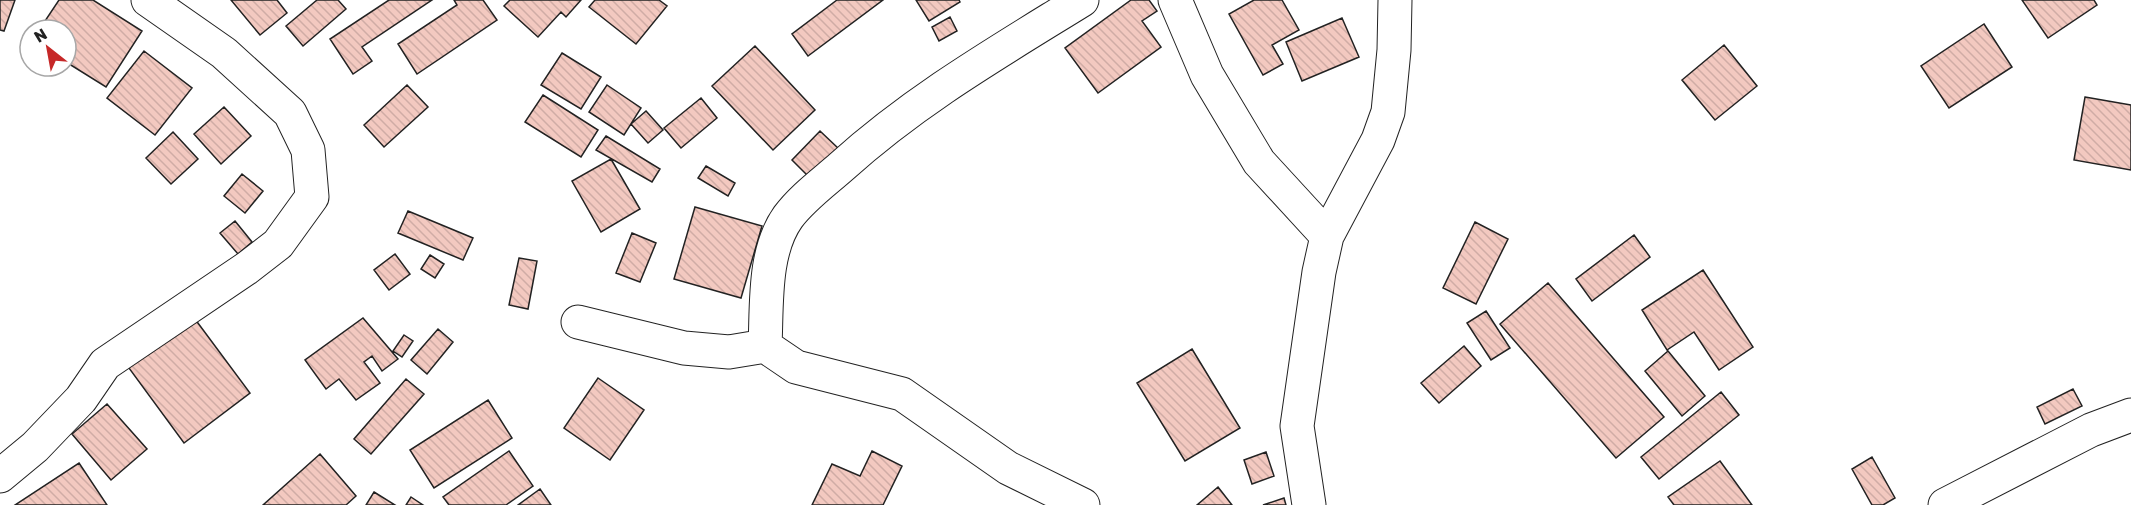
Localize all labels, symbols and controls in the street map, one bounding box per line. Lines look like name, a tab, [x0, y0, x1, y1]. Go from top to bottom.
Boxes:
north arrow	[18, 18, 78, 78]
text: N	[31, 24, 50, 47]

